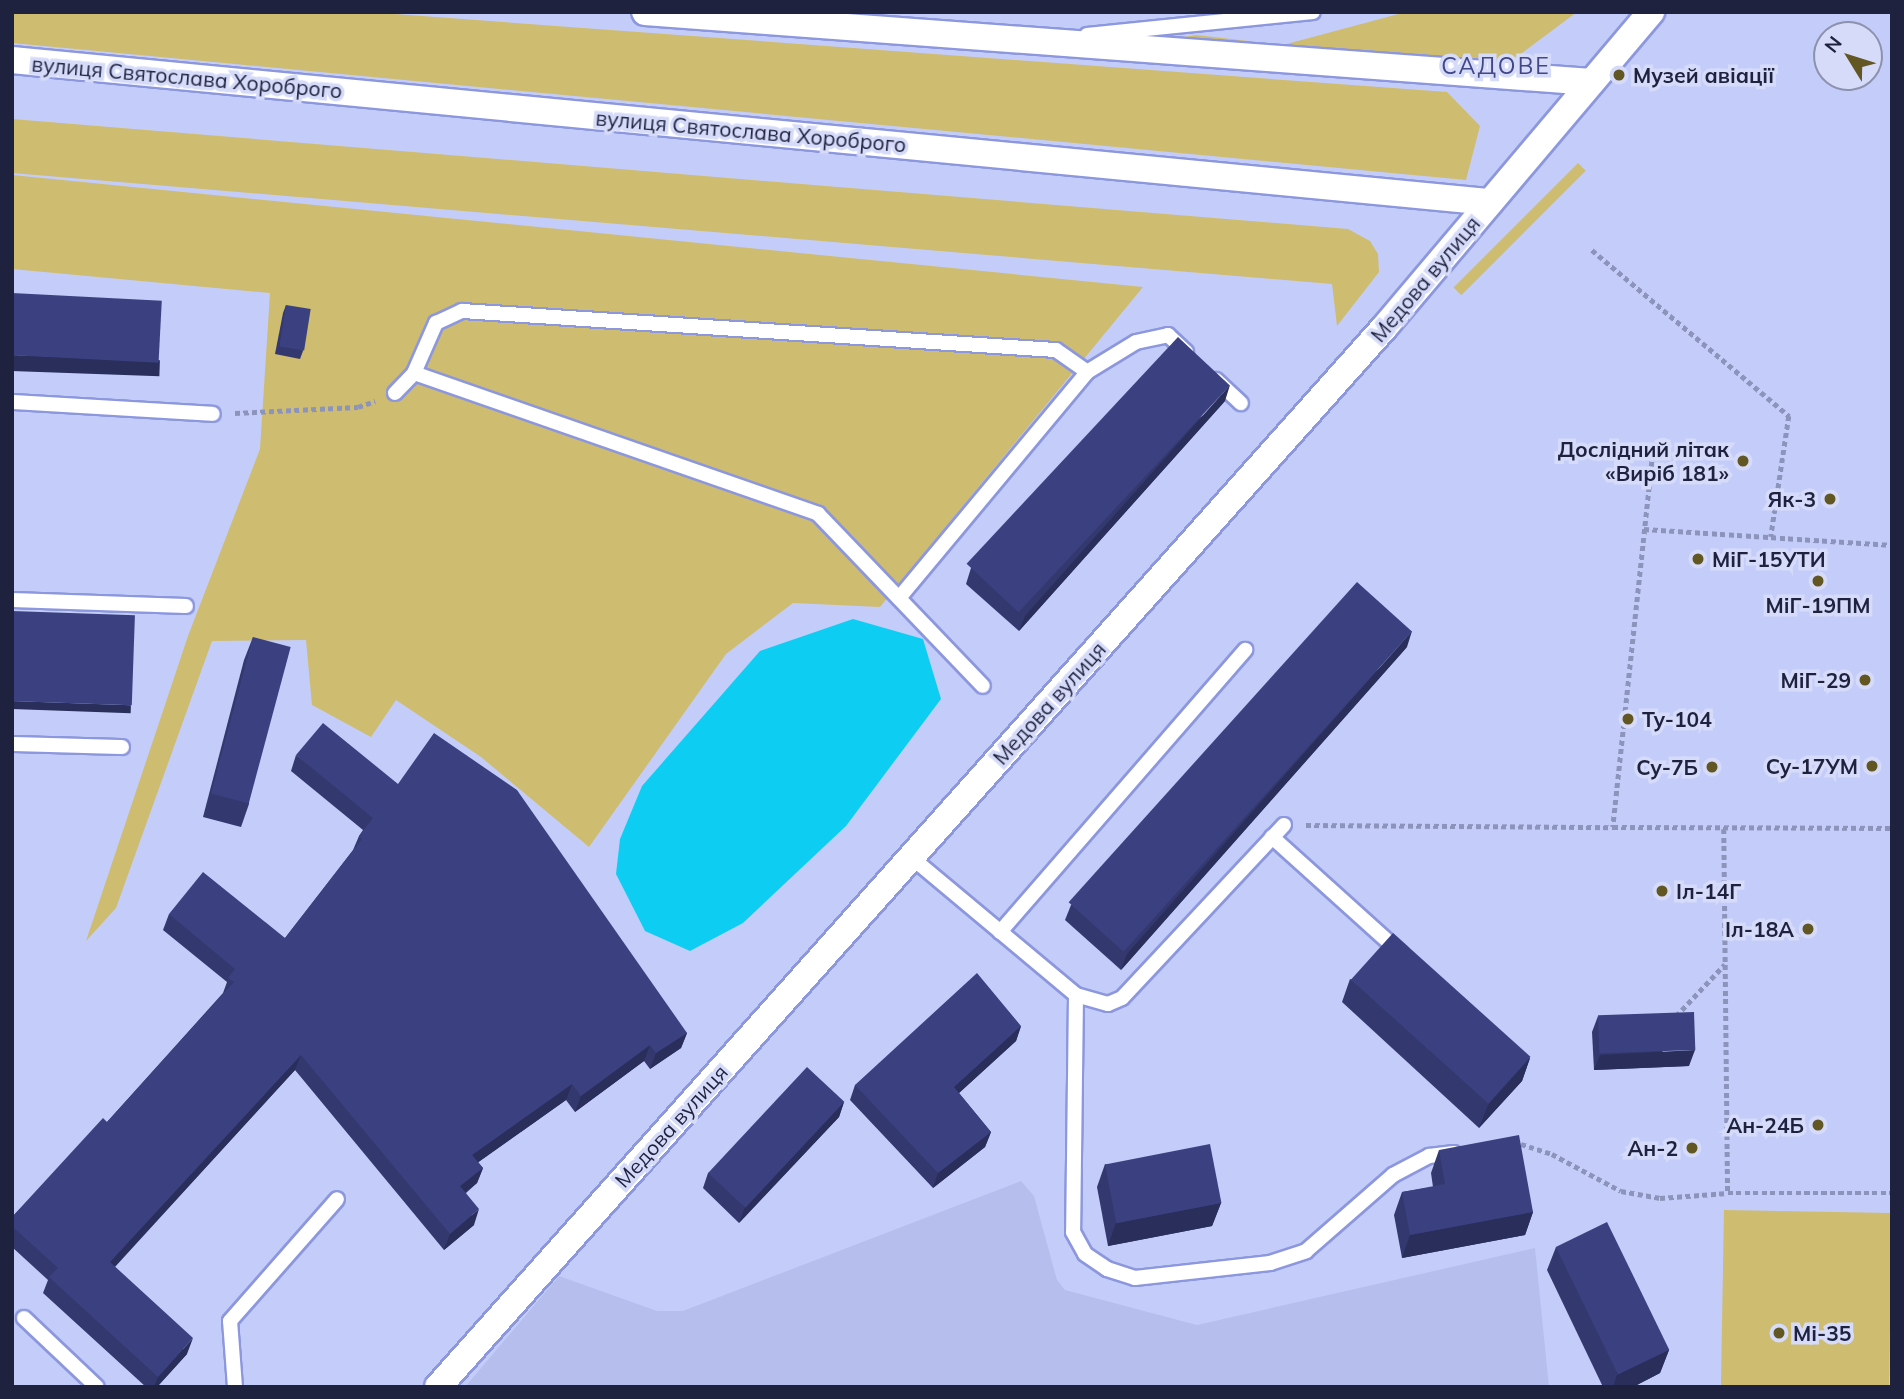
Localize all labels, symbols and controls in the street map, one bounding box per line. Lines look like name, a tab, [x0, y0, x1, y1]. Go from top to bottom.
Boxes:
north arrow	[1813, 21, 1883, 91]
text: N	[1819, 31, 1847, 57]
street label: вулиця Святослава Хороброго	[31, 51, 343, 103]
district label: САДОВЕ	[1442, 52, 1550, 80]
place label: Музей авіації	[1633, 62, 1774, 88]
marker: Музей авіації	[1611, 67, 1627, 83]
street label: вулиця Святослава Хороброго	[595, 105, 907, 157]
street label: Медова вулиця	[1365, 211, 1485, 347]
place label: Дослідний літак «Виріб 181»	[1558, 436, 1729, 486]
marker: Дослідний літак «Виріб 181»	[1735, 453, 1751, 469]
place label: Як-3	[1767, 486, 1816, 512]
marker: Як-3	[1822, 491, 1838, 507]
place label: МіГ-15УТИ	[1712, 546, 1826, 572]
marker: МіГ-15УТИ	[1690, 551, 1706, 567]
marker: МіГ-19ПМ	[1810, 573, 1826, 589]
place label: МіГ-19ПМ	[1766, 592, 1870, 618]
street label: Медова вулиця	[987, 637, 1111, 769]
place label: МіГ-29	[1781, 667, 1851, 693]
marker: МіГ-29	[1857, 672, 1873, 688]
place label: Ту-104	[1642, 706, 1712, 732]
marker: Ту-104	[1620, 711, 1636, 727]
place label: Су-17УМ	[1766, 753, 1858, 779]
place label: Су-7Б	[1636, 754, 1698, 780]
marker: Су-17УМ	[1864, 758, 1880, 774]
marker: Су-7Б	[1704, 759, 1720, 775]
place label: Іл-14Г	[1676, 878, 1741, 904]
marker: Іл-14Г	[1654, 883, 1670, 899]
place label: Іл-18А	[1725, 916, 1794, 942]
marker: Іл-18А	[1800, 921, 1816, 937]
street label: Медова вулиця	[609, 1060, 733, 1192]
place label: Ан-24Б	[1726, 1112, 1804, 1138]
marker: Ан-24Б	[1810, 1117, 1826, 1133]
place label: Ан-2	[1627, 1135, 1678, 1161]
marker: Ан-2	[1684, 1140, 1700, 1156]
place label: Мі-35	[1793, 1320, 1851, 1346]
marker: Мі-35	[1771, 1325, 1787, 1341]

